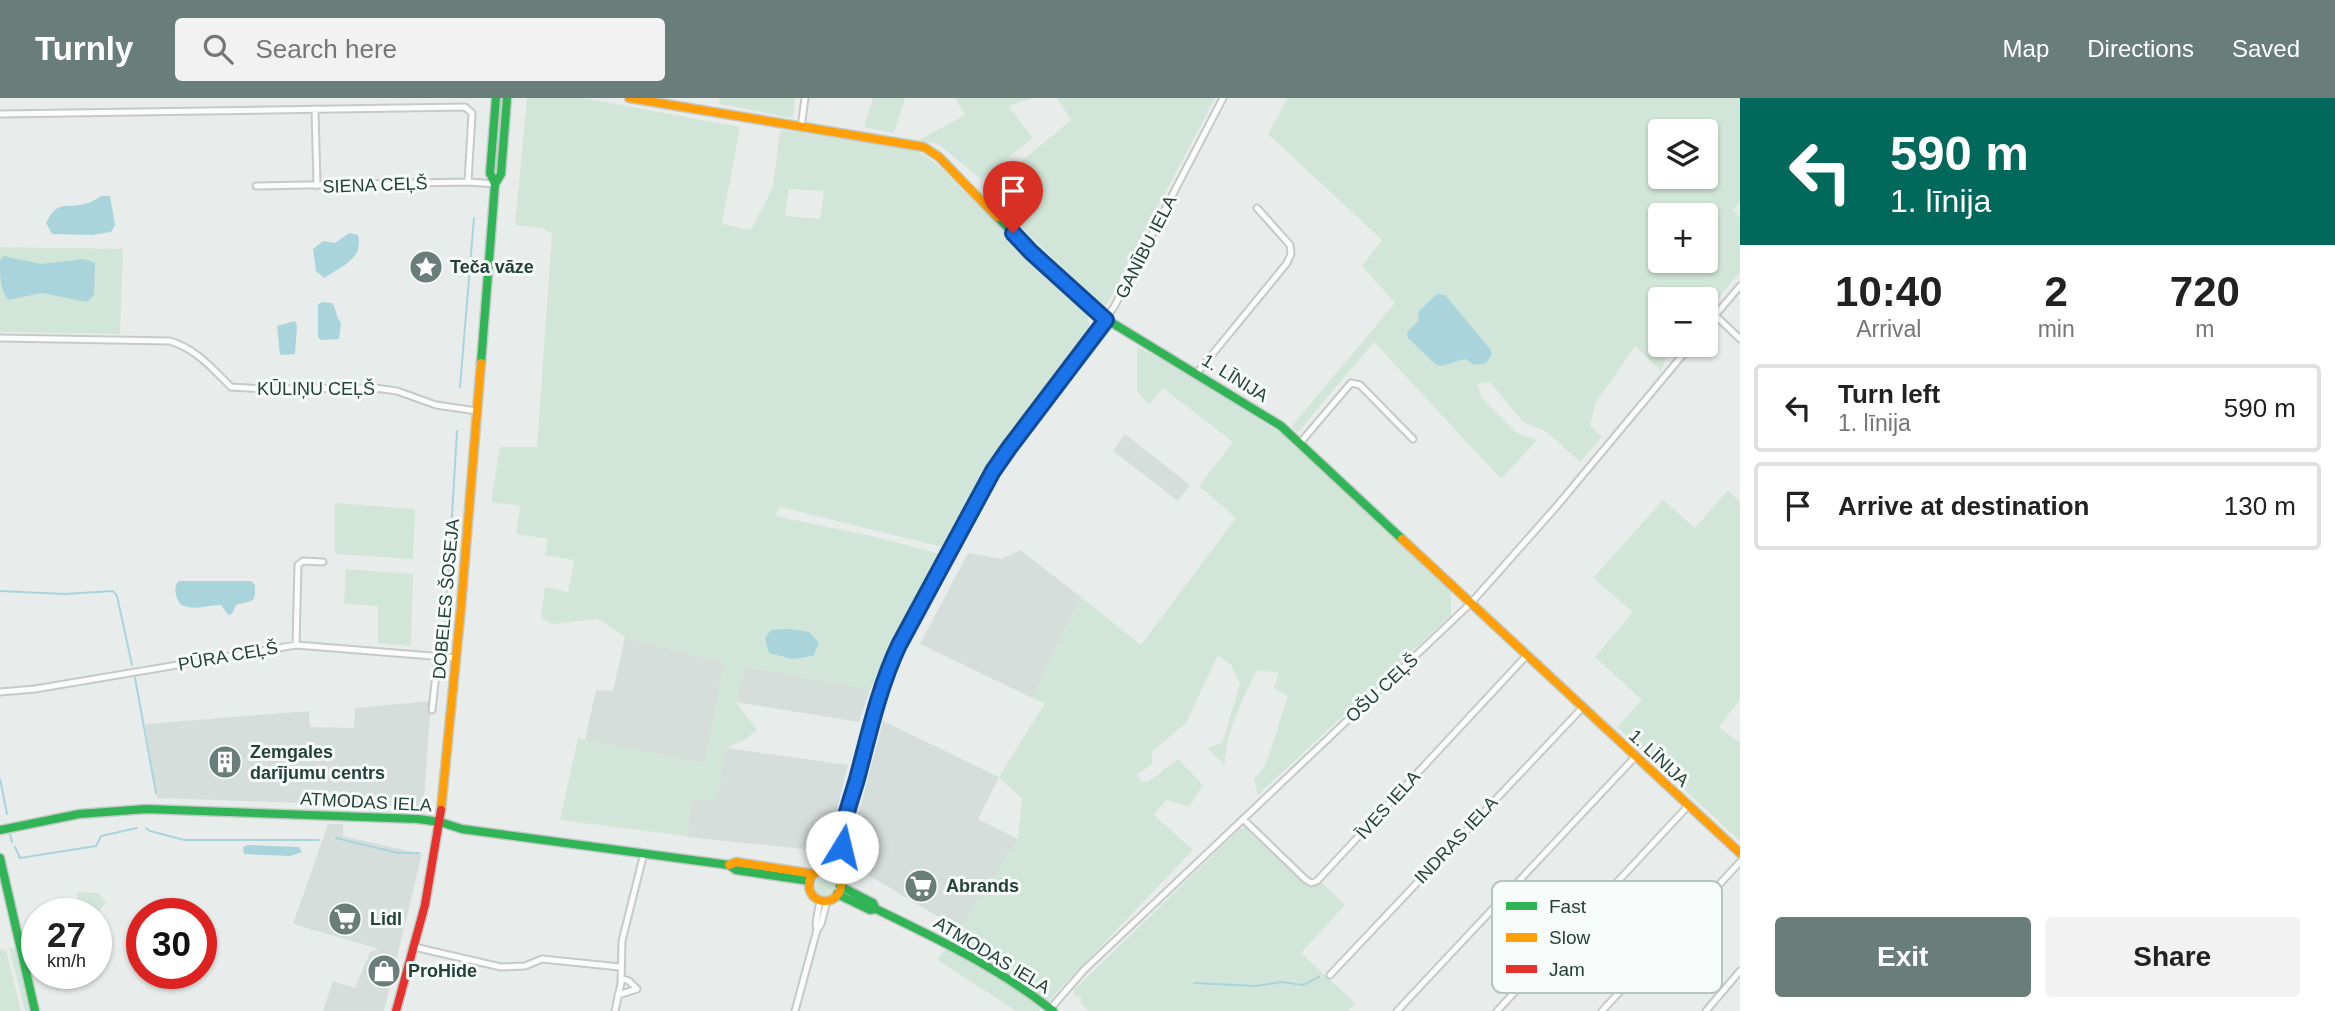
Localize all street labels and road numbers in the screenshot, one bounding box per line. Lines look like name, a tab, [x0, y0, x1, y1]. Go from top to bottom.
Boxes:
street label: SIENA CEĻŠ	[322, 172, 428, 197]
street label: GANĪBU IELA	[1111, 192, 1181, 302]
street label: 1. LĪNIJA	[1198, 350, 1272, 406]
street label: KŪLIŅU CEĻŠ	[257, 378, 375, 399]
street label: DOBELES ŠOSEJA	[428, 518, 463, 680]
street label: PŪRA CEĻŠ	[176, 636, 279, 675]
street label: OŠU CEĻŠ	[1341, 649, 1422, 726]
street label: 1. LĪNIJA	[1625, 725, 1693, 791]
street label: ĪVES IELA	[1352, 767, 1424, 843]
street label: ATMODAS IELA	[300, 789, 432, 815]
street label: INDRAS IELA	[1410, 792, 1502, 888]
street label: ATMODAS IELA	[930, 913, 1054, 997]

